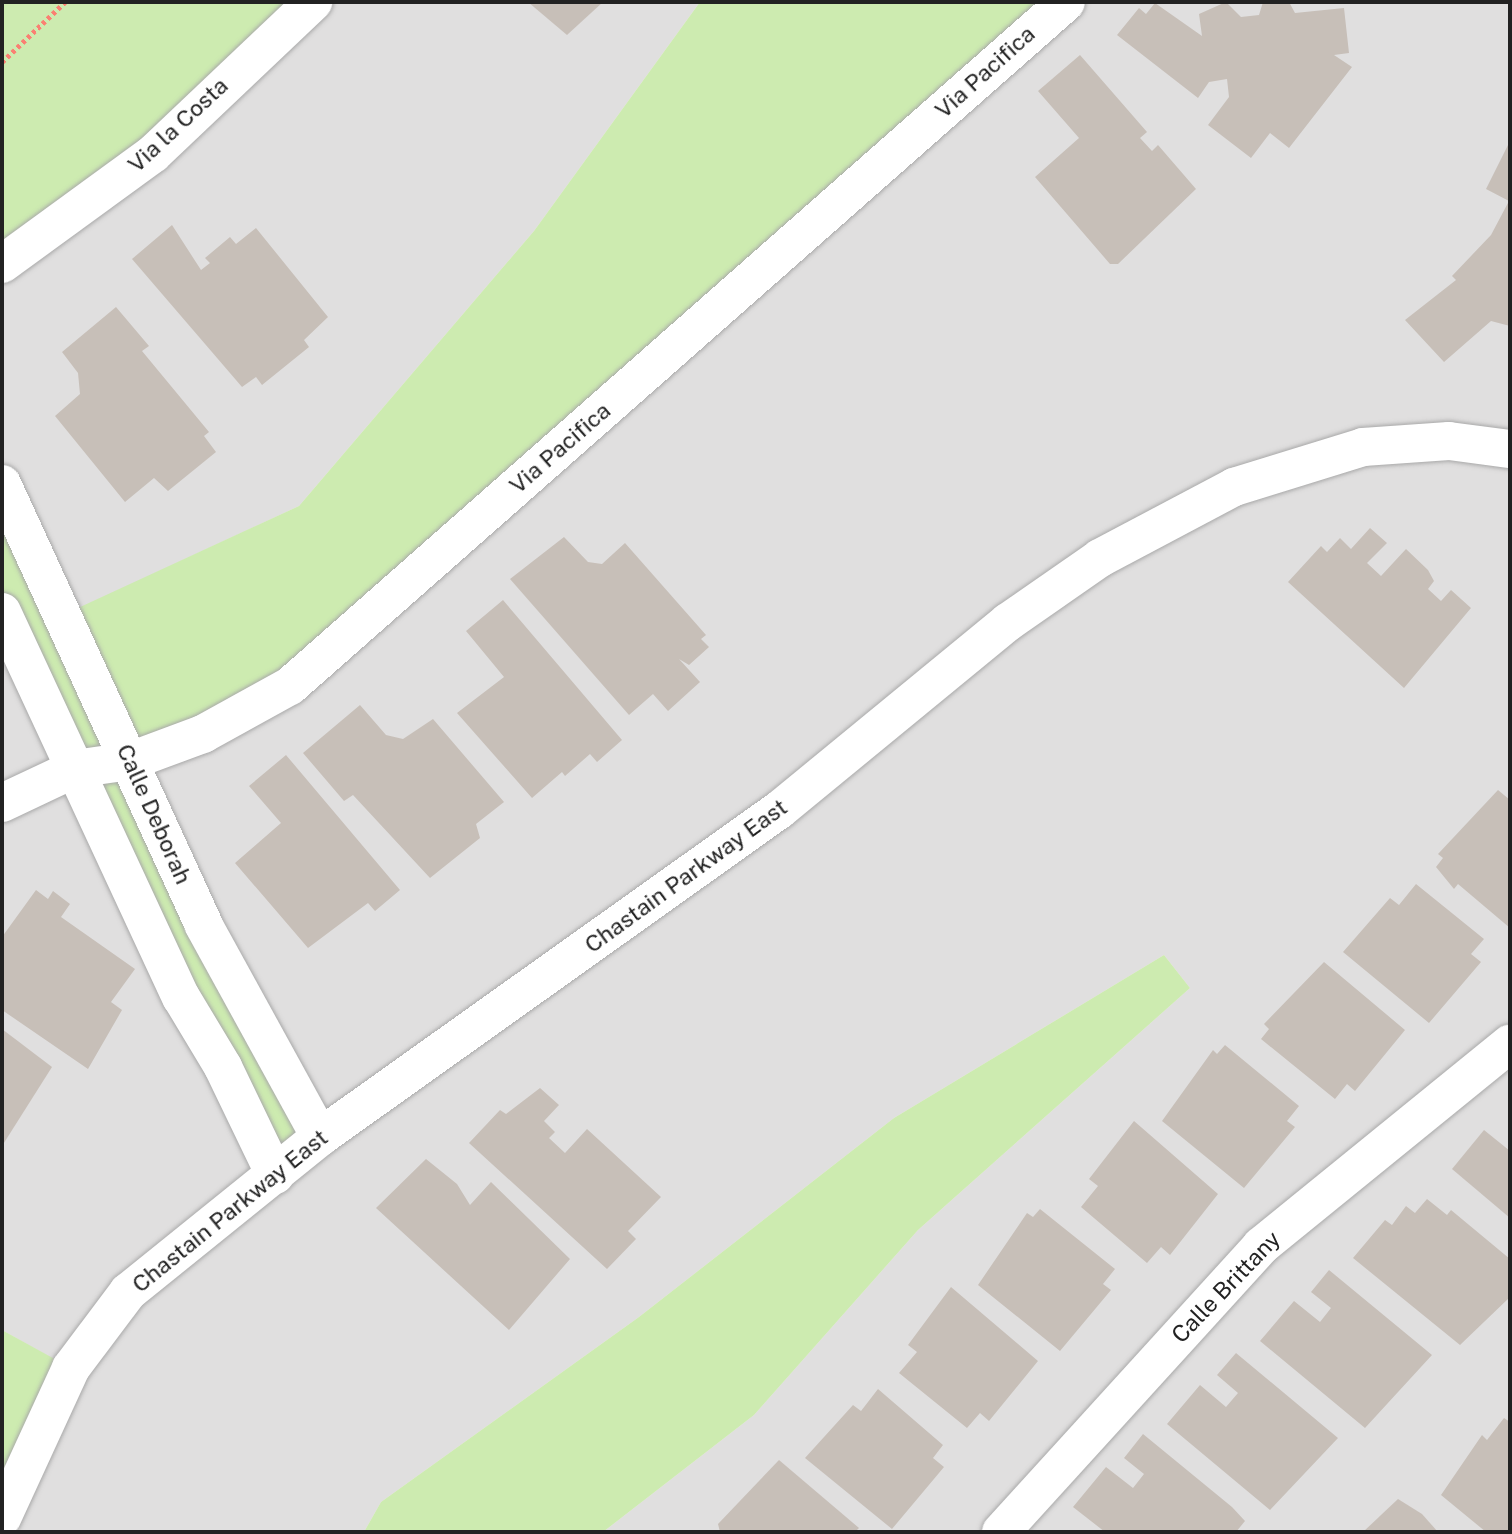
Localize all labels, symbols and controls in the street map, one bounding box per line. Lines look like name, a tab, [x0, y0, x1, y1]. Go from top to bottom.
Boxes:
street label: Via Pacifica	[929, 20, 1041, 124]
street label: Via la Costa	[122, 72, 234, 178]
street label: Via Pacifica	[504, 397, 616, 499]
street label: Calle Deborah	[111, 740, 197, 888]
street label: Chastain Parkway East	[579, 793, 793, 959]
street label: Chastain Parkway East	[127, 1124, 333, 1298]
street label: Calle Brittany	[1166, 1225, 1286, 1349]

